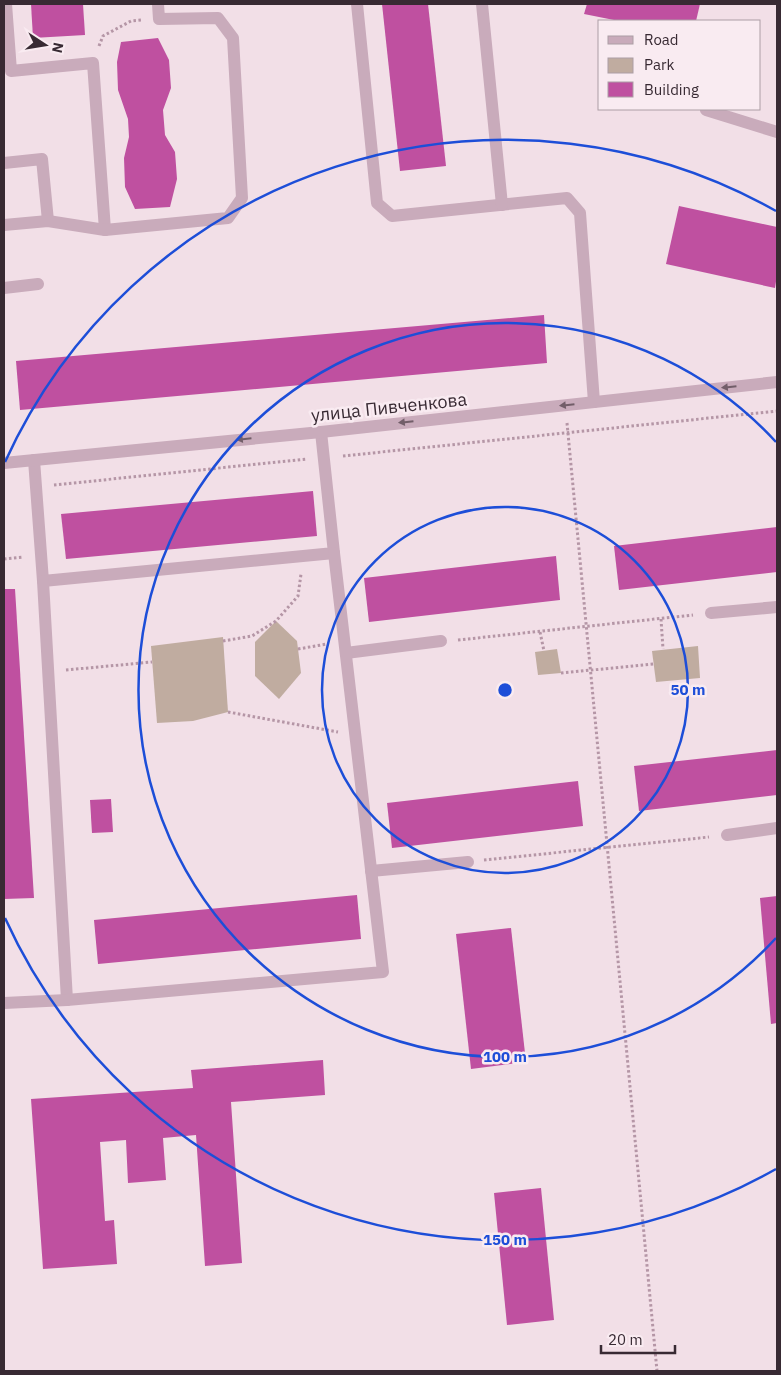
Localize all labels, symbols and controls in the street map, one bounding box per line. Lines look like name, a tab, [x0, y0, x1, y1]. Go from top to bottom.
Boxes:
north arrow	[20, 20, 70, 70]
legend	[598, 20, 761, 110]
text: Road	[644, 30, 679, 49]
text: N	[48, 41, 68, 55]
text: Park	[644, 55, 674, 74]
text: Building	[644, 80, 699, 99]
one-way arrow	[720, 383, 736, 391]
street label: улица Пивченкова	[310, 387, 468, 427]
one-way arrow	[559, 401, 575, 409]
one-way arrow	[397, 419, 413, 427]
one-way arrow	[236, 436, 252, 444]
text: 50 m	[671, 680, 705, 699]
centre of rings	[496, 681, 514, 699]
text: 100 m	[483, 1047, 527, 1066]
text: 150 m	[483, 1230, 527, 1249]
scale bar	[601, 1322, 675, 1354]
text: 20 m	[608, 1330, 643, 1349]

